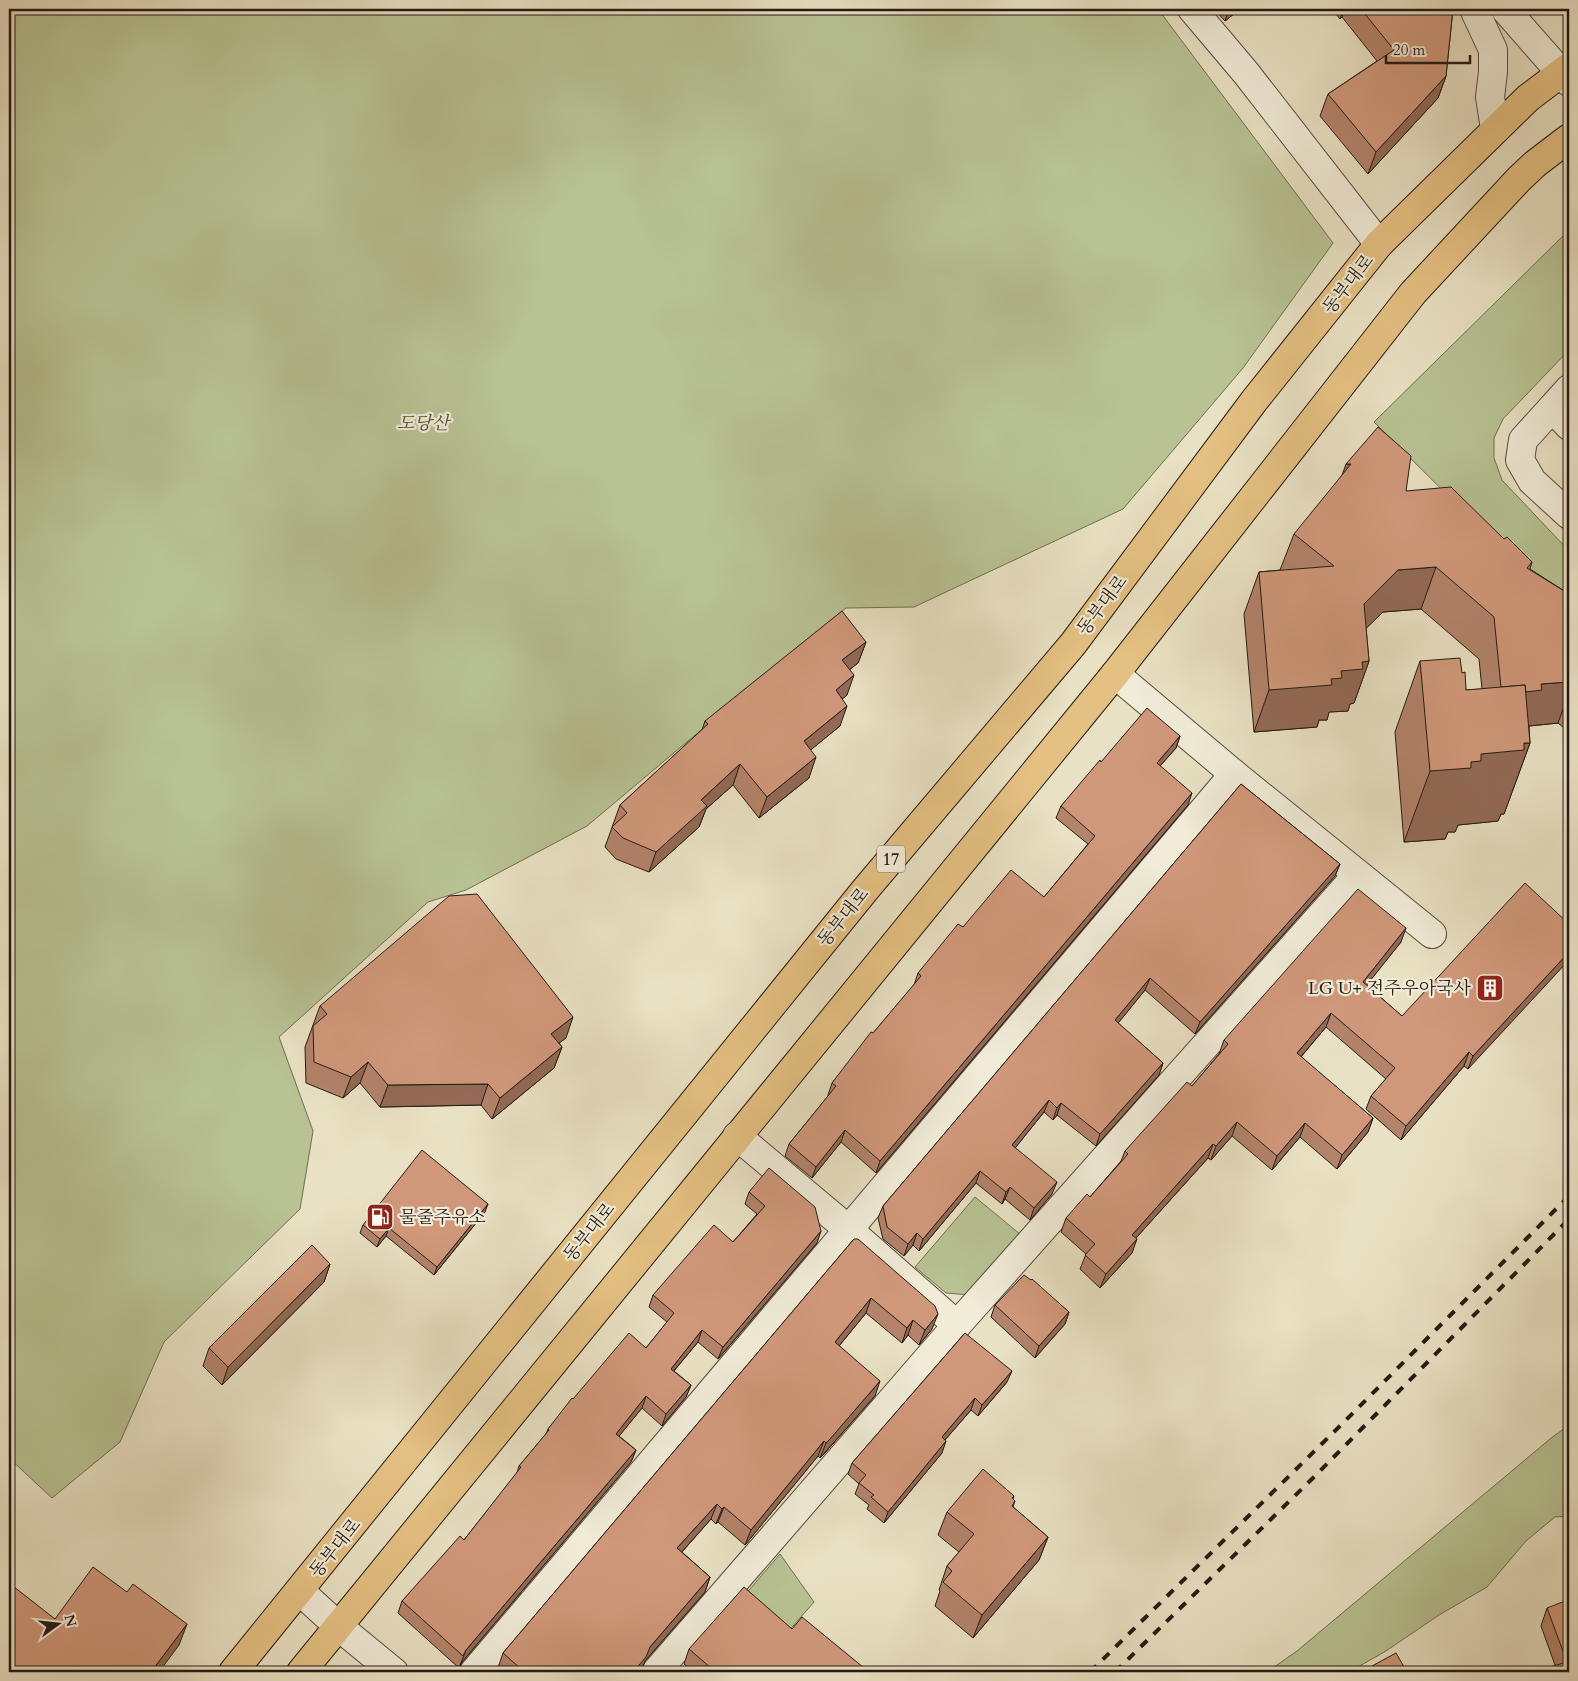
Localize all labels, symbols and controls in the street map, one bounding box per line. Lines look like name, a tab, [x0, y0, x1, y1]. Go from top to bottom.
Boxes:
scale bar	[1386, 32, 1469, 64]
text: 20 m	[1393, 40, 1425, 60]
street label: 동부대로	[1317, 249, 1380, 319]
park label: 도당산	[397, 411, 452, 436]
street label: 동부대로	[1071, 570, 1133, 641]
road number: 17	[877, 846, 905, 872]
street label: 동부대로	[812, 882, 875, 952]
building icon: LG U+ 전주우아국사	[1475, 973, 1505, 1003]
place label: LG U+ 전주우아국사	[1308, 976, 1472, 1001]
street label: 동부대로	[558, 1197, 621, 1267]
fuel station icon: 물줄주유소	[365, 1202, 395, 1232]
place label: 물줄주유소	[399, 1205, 486, 1230]
street label: 동부대로	[304, 1513, 367, 1583]
north arrow	[32, 1598, 82, 1648]
text: N	[59, 1612, 81, 1629]

